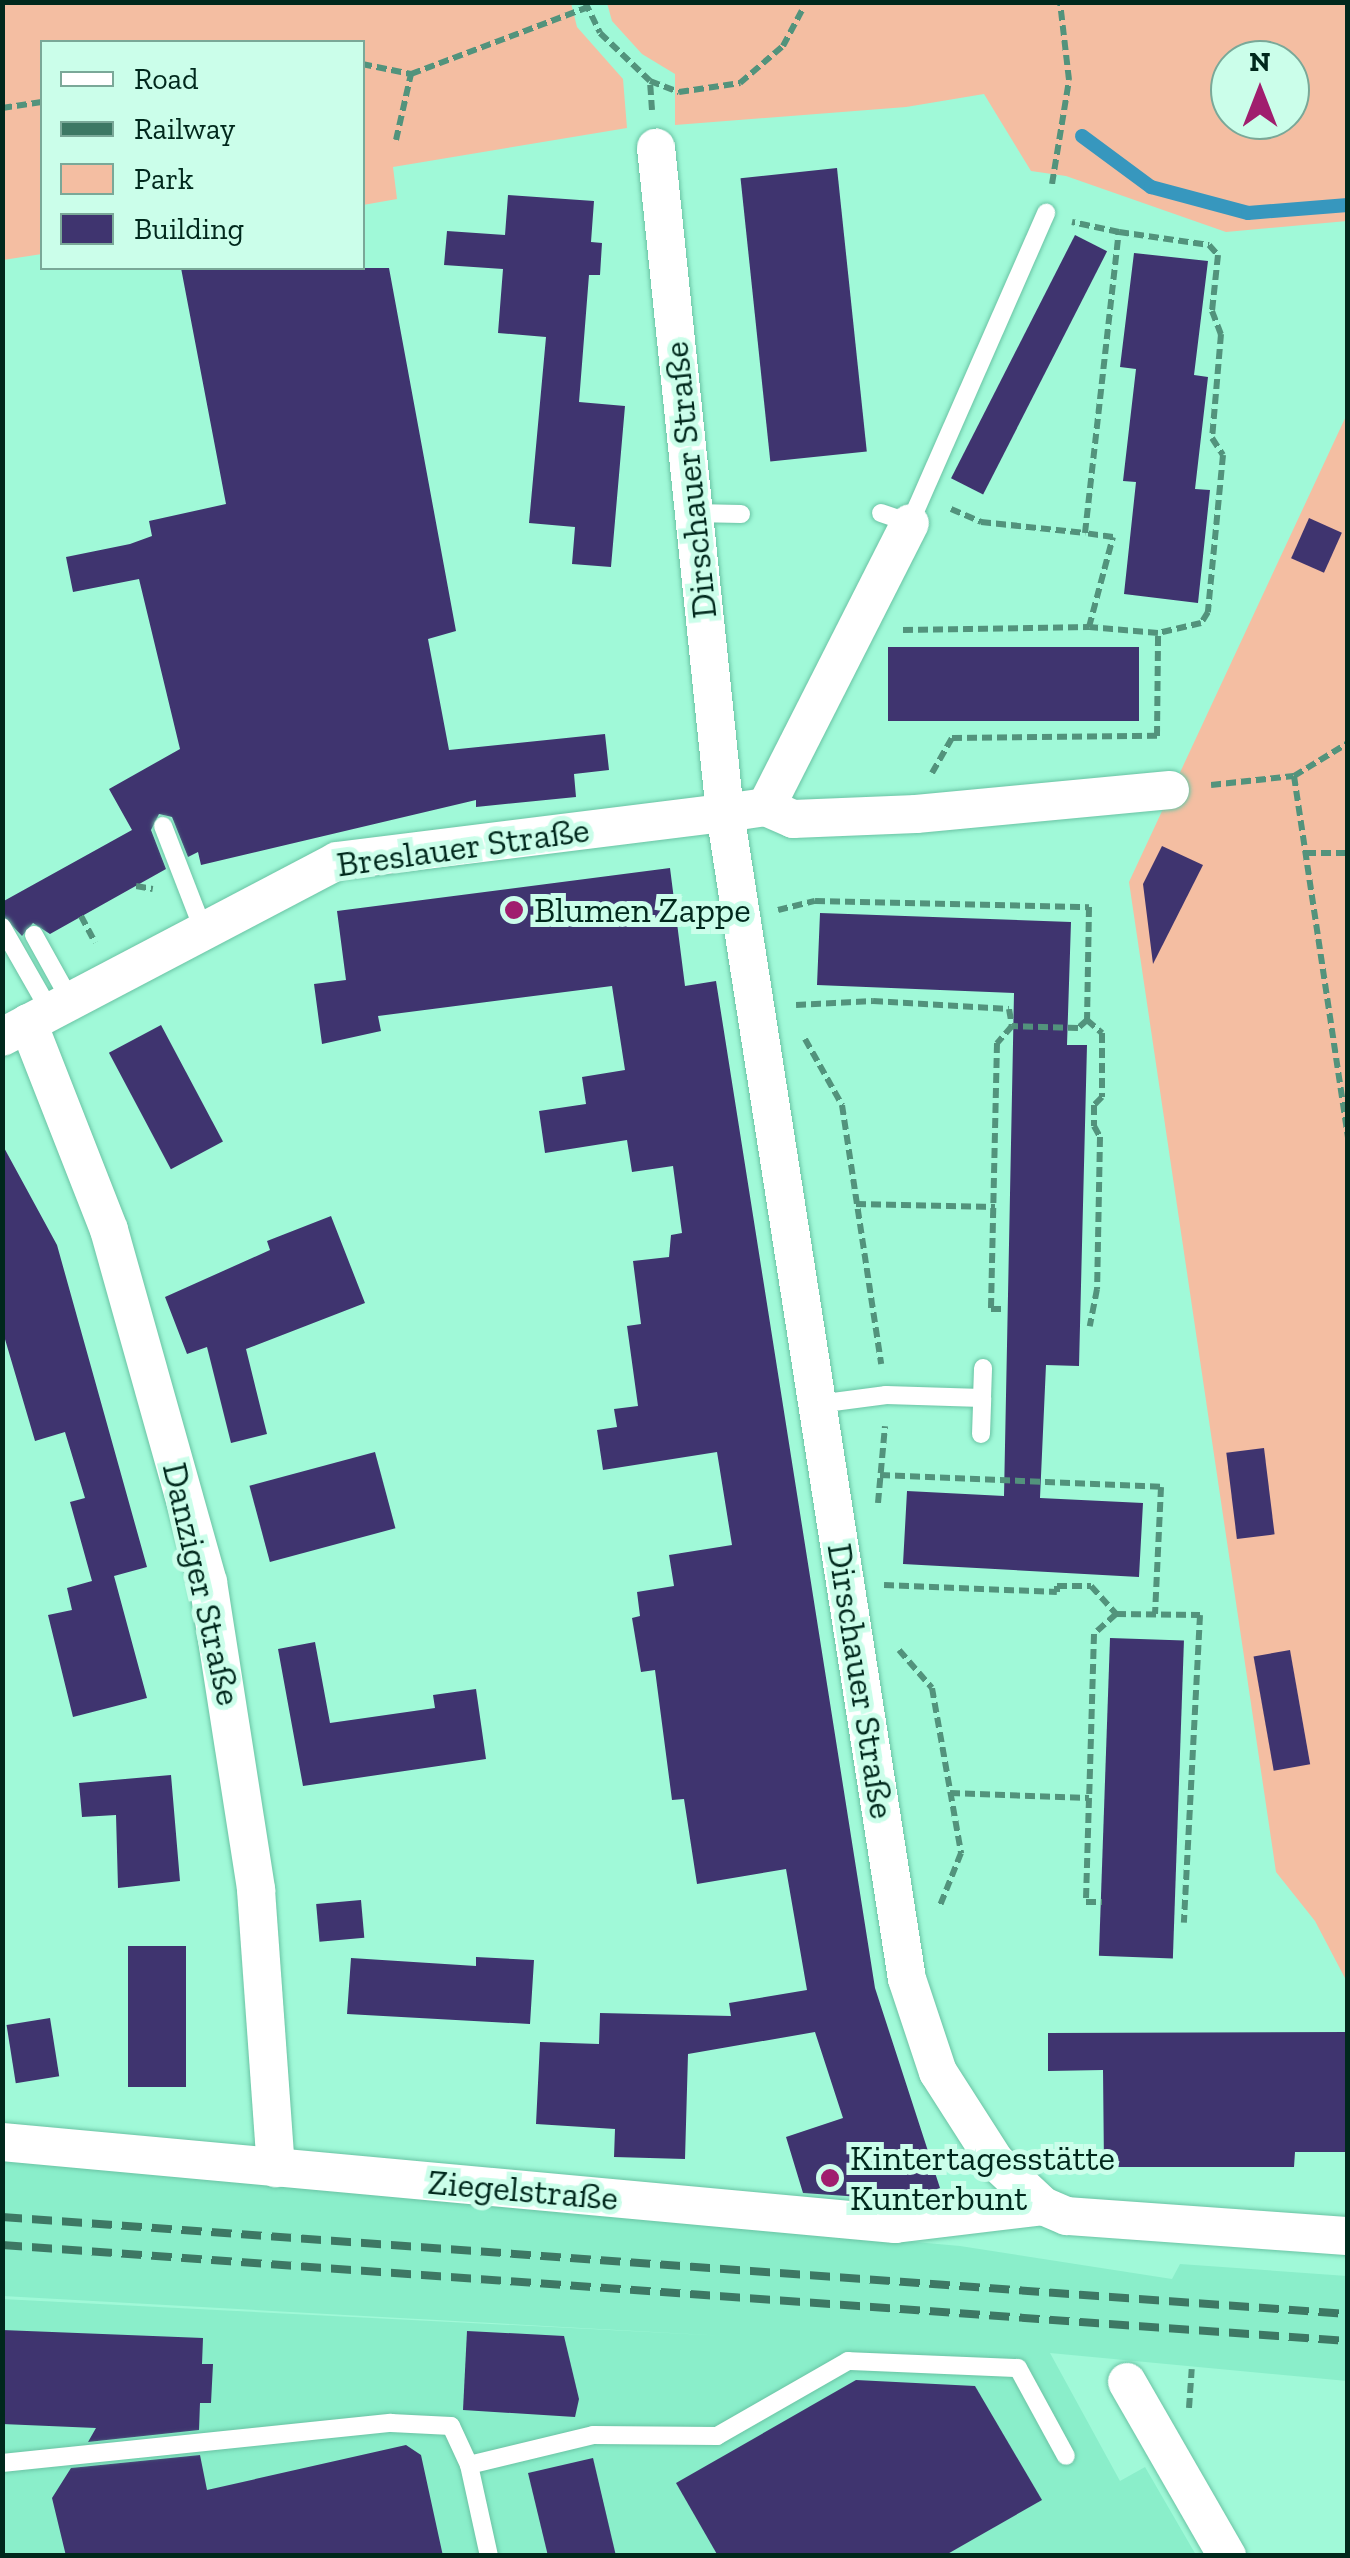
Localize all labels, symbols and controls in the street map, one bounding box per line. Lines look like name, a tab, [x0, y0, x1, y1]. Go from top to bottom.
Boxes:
legend	[40, 40, 365, 270]
north arrow	[1210, 40, 1310, 140]
text: N	[1249, 45, 1271, 78]
text: Road	[134, 61, 199, 97]
text: Railway	[134, 111, 235, 147]
text: Park	[134, 161, 194, 197]
text: Building	[134, 211, 244, 247]
street label: Dirschauer Straße	[655, 339, 725, 621]
street label: Breslauer Straße	[334, 808, 592, 886]
place label: Blumen Zappe	[534, 889, 751, 931]
marker: Blumen Zappe	[503, 899, 525, 921]
street label: Danziger Straße	[154, 1458, 250, 1710]
street label: Dirschauer Straße	[818, 1540, 904, 1822]
place label: Kintertagesstätte Kunterbunt	[850, 2137, 1115, 2219]
street label: Ziegelstraße	[426, 2161, 620, 2219]
marker: Kintertagesstätte Kunterbunt	[819, 2167, 841, 2189]

